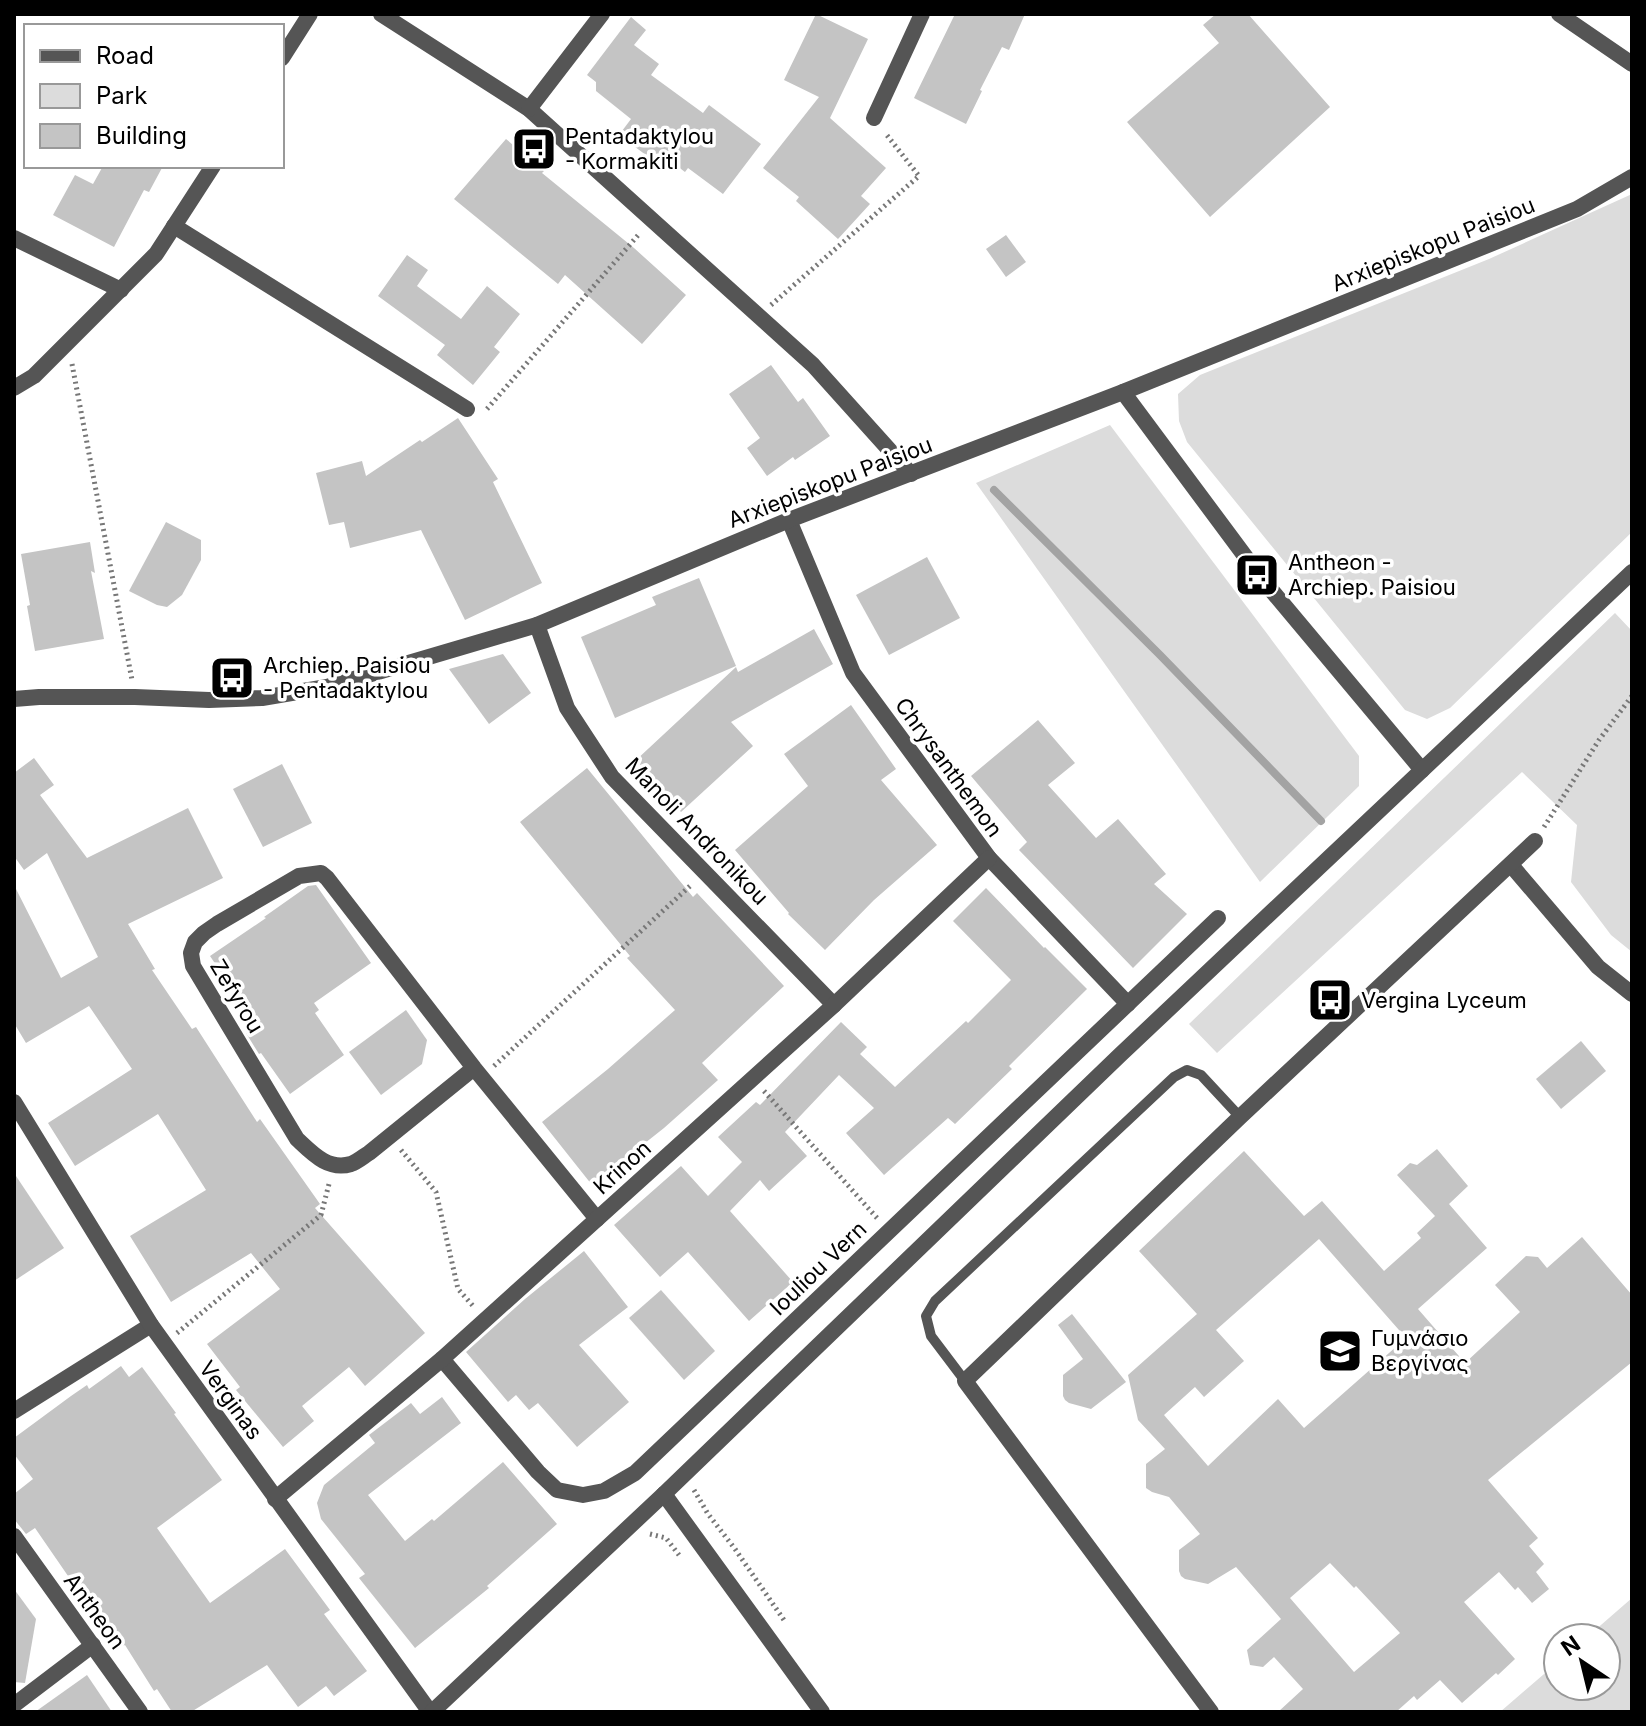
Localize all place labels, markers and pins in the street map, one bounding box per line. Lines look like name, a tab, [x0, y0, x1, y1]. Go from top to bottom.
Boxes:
place label: Pentadaktylou - Kormakiti	[565, 123, 714, 174]
bus stop icon: Pentadaktylou - Kormakiti	[510, 125, 558, 173]
place label: Antheon - Archiep. Paisiou	[1288, 549, 1456, 600]
bus stop icon: Antheon - Archiep. Paisiou	[1233, 551, 1281, 599]
place label: Archiep. Paisiou - Pentadaktylou	[263, 652, 431, 703]
bus stop icon: Archiep. Paisiou - Pentadaktylou	[208, 654, 256, 702]
bus stop icon: Vergina Lyceum	[1306, 976, 1354, 1024]
place label: Vergina Lyceum	[1361, 987, 1527, 1013]
place label: Γυμνάσιο Βεργίνας	[1371, 1325, 1469, 1376]
school or university icon: Γυμνάσιο Βεργίνας	[1316, 1327, 1364, 1375]

